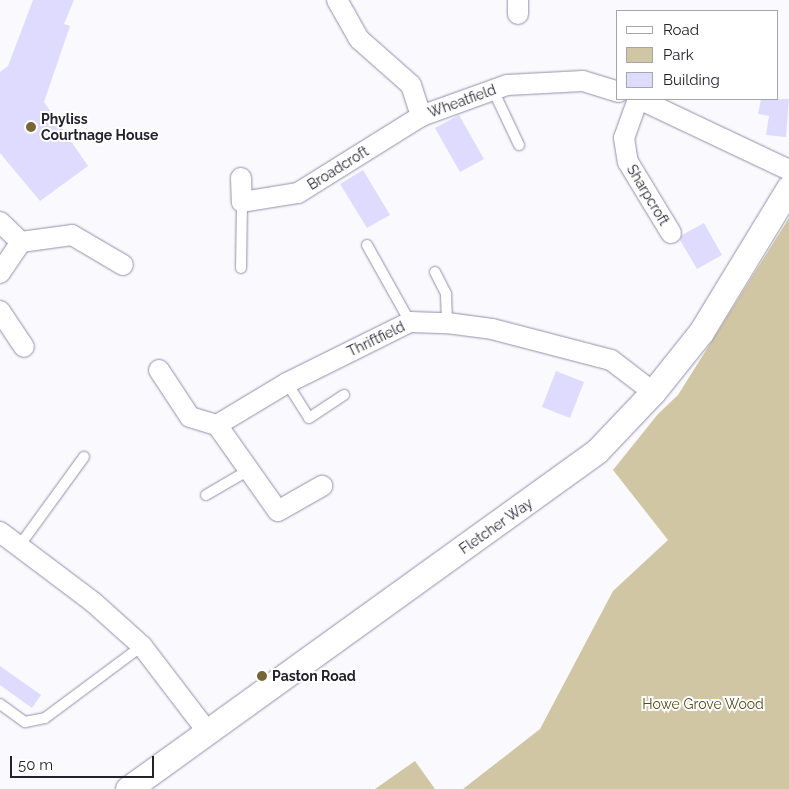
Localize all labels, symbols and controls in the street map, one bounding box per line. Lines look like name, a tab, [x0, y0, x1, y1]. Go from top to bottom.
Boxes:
legend	[616, 10, 779, 100]
text: Road	[663, 21, 699, 39]
text: Park	[663, 46, 694, 64]
text: Building	[663, 71, 720, 89]
street label: Wheatfield	[426, 81, 498, 121]
place label: Phyliss Courtnage House	[41, 111, 158, 144]
marker: Phyliss Courtnage House	[25, 121, 37, 133]
street label: Broadcroft	[304, 143, 372, 193]
street label: Sharpcroft	[623, 162, 673, 228]
street label: Thriftfield	[345, 318, 407, 360]
street label: Fletcher Way	[456, 494, 536, 558]
place label: Paston Road	[272, 668, 356, 684]
marker: Paston Road	[256, 670, 268, 682]
park label: Howe Grove Wood	[642, 696, 764, 712]
scale bar	[12, 746, 156, 778]
text: 50 m	[18, 756, 53, 774]

